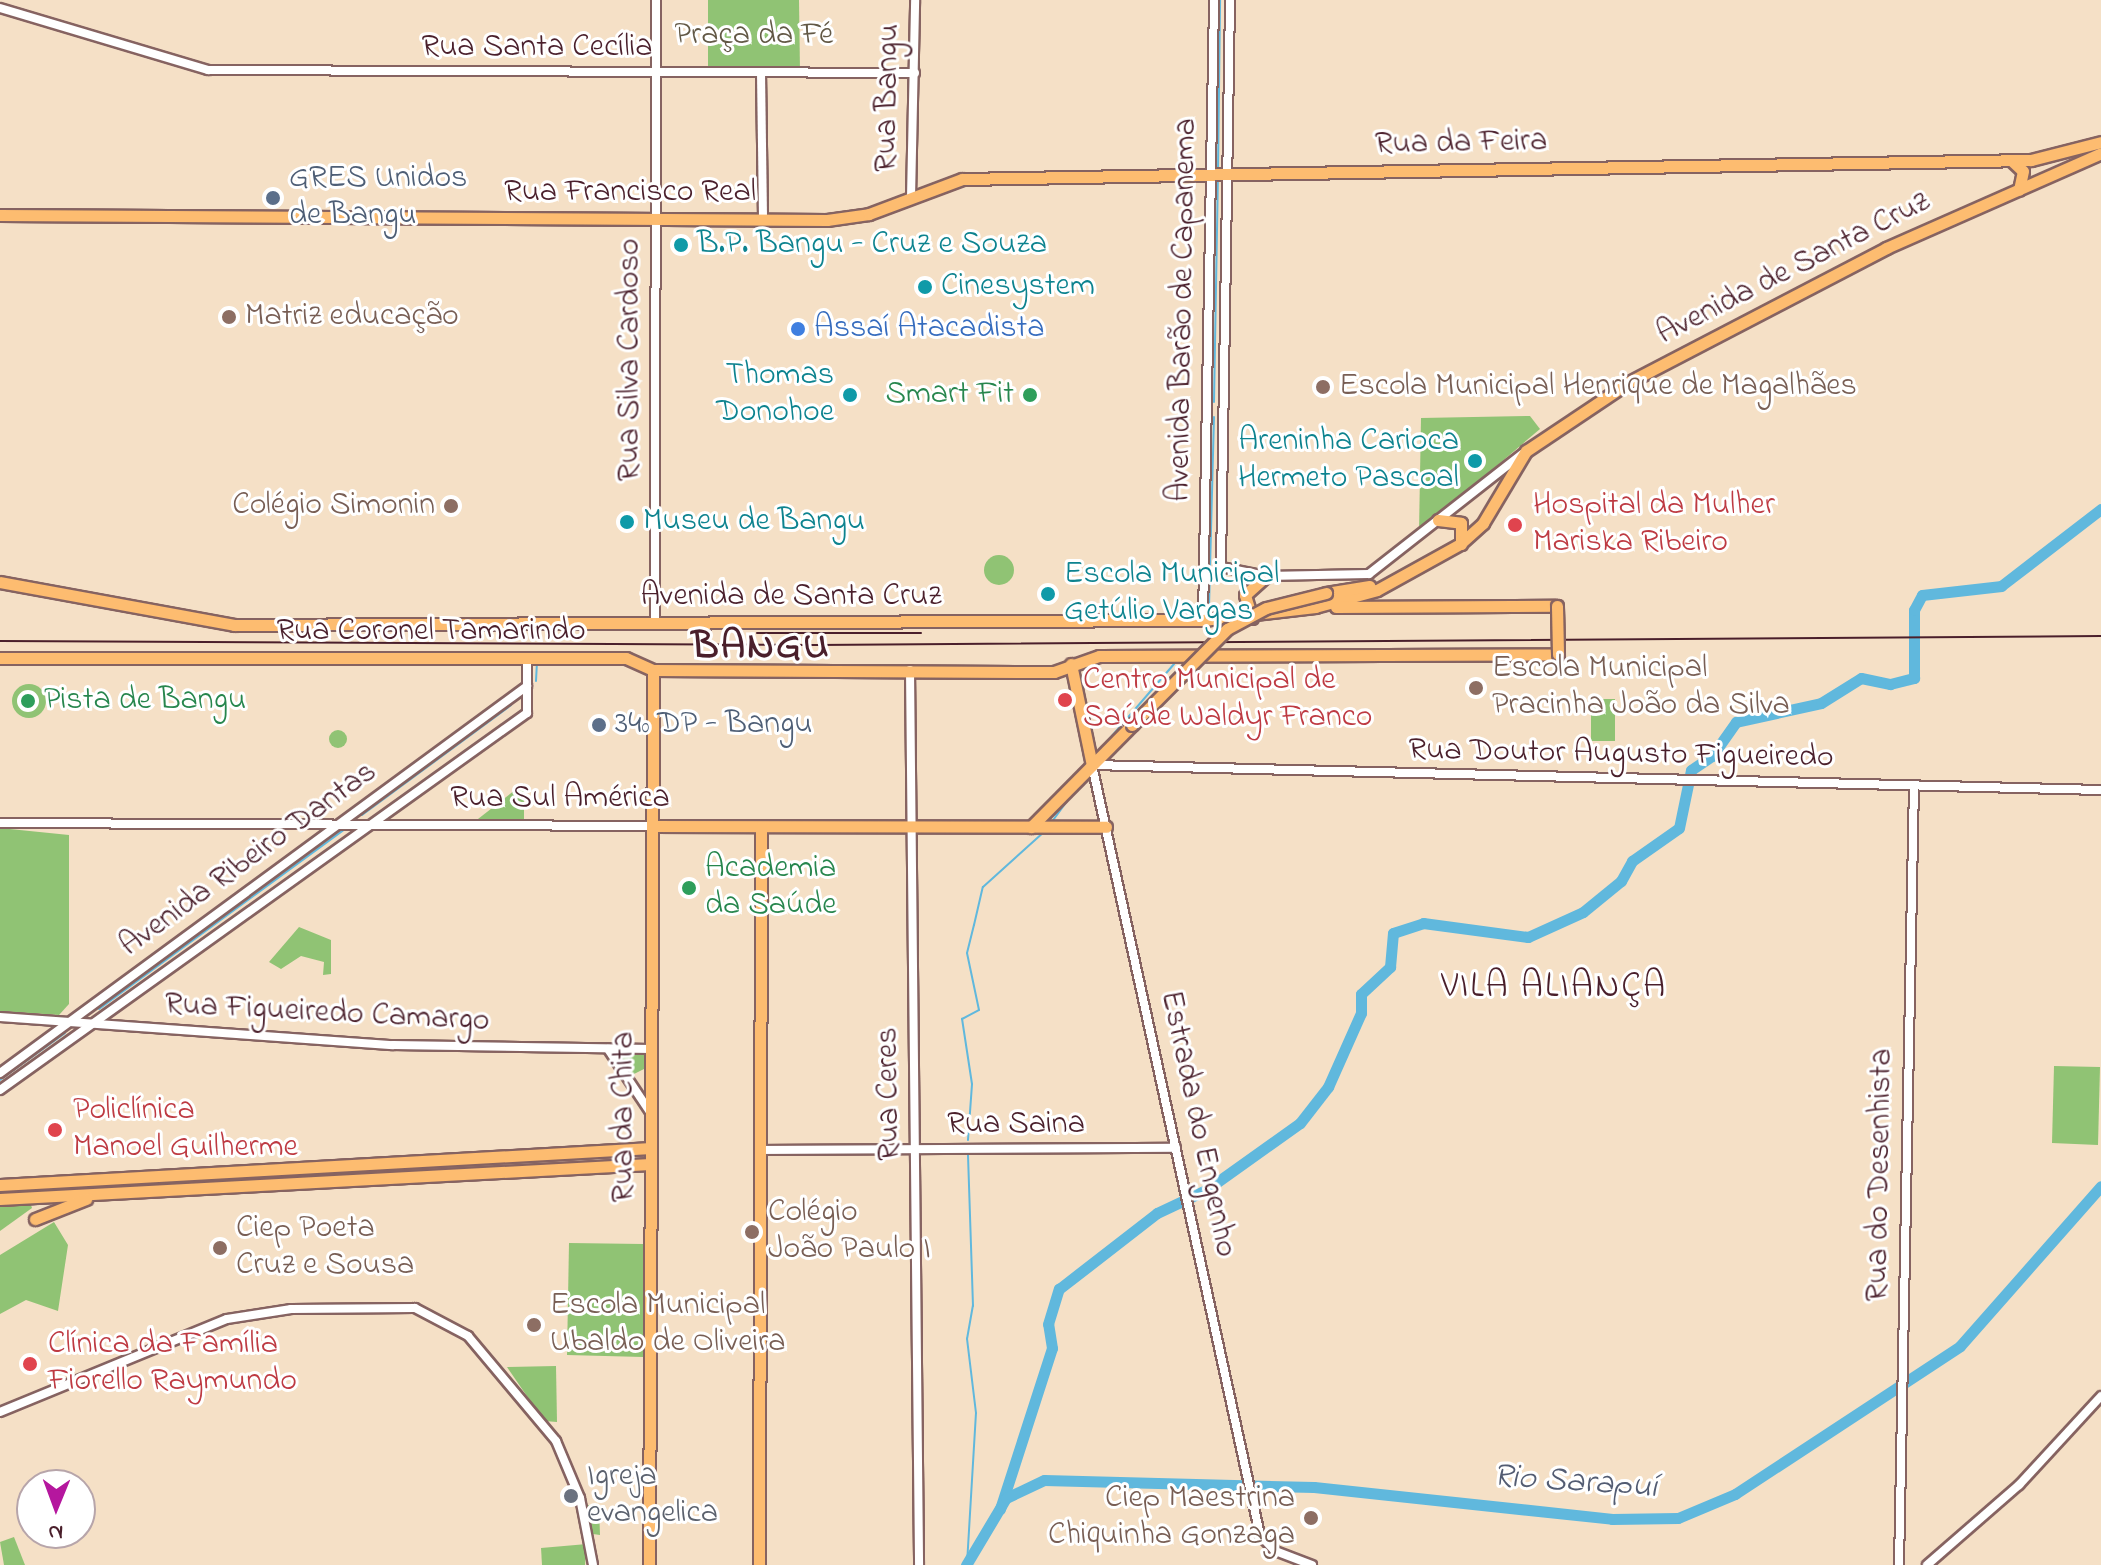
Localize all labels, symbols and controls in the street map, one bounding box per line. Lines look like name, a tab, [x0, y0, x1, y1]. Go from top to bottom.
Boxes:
park label: Praça da Fé	[675, 17, 833, 55]
street label: Rua Bangu	[869, 23, 909, 173]
street label: Rua Santa Cecília	[421, 29, 653, 67]
street label: Avenida Barão de Capanema	[1161, 118, 1207, 502]
street label: Rua da Feira	[1374, 123, 1548, 165]
place label: GRES Unidos de Bangu	[289, 161, 467, 236]
street label: Rua Francisco Real	[504, 174, 756, 212]
street label: Avenida de Santa Cruz	[1651, 184, 1937, 354]
marker: GRES Unidos de Bangu	[264, 189, 282, 207]
place label: B.P. Bangu - Cruz e Souza	[697, 226, 1047, 264]
marker: B.P. Bangu - Cruz e Souza	[672, 236, 690, 254]
street label: Rua Silva Cardoso	[612, 239, 650, 481]
place label: Cinesystem	[941, 268, 1095, 306]
marker: Cinesystem	[916, 278, 934, 296]
place label: Matriz educação	[245, 298, 459, 336]
marker: Matriz educação	[220, 308, 238, 326]
place label: Assaí Atacadista	[814, 310, 1045, 348]
marker: Assaí Atacadista	[789, 320, 807, 338]
place label: Thomas Donohoe	[716, 358, 834, 433]
place label: Escola Municipal Henrique de Magalhães	[1339, 368, 1857, 406]
place label: Smart Fit	[885, 376, 1014, 414]
marker: Escola Municipal Henrique de Magalhães	[1314, 378, 1332, 396]
marker: Thomas Donohoe	[841, 386, 859, 404]
marker: Smart Fit	[1021, 386, 1039, 404]
place label: Areninha Carioca Hermeto Pascoal	[1238, 424, 1459, 499]
marker: Areninha Carioca Hermeto Pascoal	[1466, 452, 1484, 470]
place label: Colégio Simonin	[232, 487, 435, 525]
place label: Hospital da Mulher Mariska Ribeiro	[1533, 488, 1775, 563]
marker: Colégio Simonin	[442, 497, 460, 515]
place label: Museu de Bangu	[643, 503, 865, 541]
marker: Museu de Bangu	[618, 513, 636, 531]
marker: Hospital da Mulher Mariska Ribeiro	[1504, 514, 1526, 536]
place label: Escola Municipal Getúlio Vargas	[1064, 557, 1279, 632]
street label: Avenida de Santa Cruz	[640, 578, 942, 616]
marker: Escola Municipal Getúlio Vargas	[1039, 585, 1057, 603]
street label: Rua Coronel Tamarindo	[276, 613, 586, 651]
district label: BANGU	[692, 624, 830, 672]
place label: Escola Municipal Pracinha João da Silva	[1492, 651, 1790, 726]
place label: Centro Municipal de Saúde Waldyr Franco	[1083, 663, 1373, 738]
marker: Escola Municipal Pracinha João da Silva	[1467, 679, 1485, 697]
place label: Pista de Bangu	[44, 682, 246, 720]
marker: Centro Municipal de Saúde Waldyr Franco	[1054, 689, 1076, 711]
marker: Pista de Bangu	[19, 692, 37, 710]
place label: 34º DP - Bangu	[615, 706, 813, 744]
marker: 34º DP - Bangu	[590, 716, 608, 734]
street label: Rua Doutor Augusto Figueiredo	[1408, 732, 1834, 778]
street label: Avenida Ribeiro Dantas	[113, 754, 385, 966]
street label: Rua Sul América	[450, 780, 670, 818]
place label: Academia da Saúde	[705, 851, 837, 926]
marker: Academia da Saúde	[680, 879, 698, 897]
district label: VILA ALIANÇA	[1441, 966, 1667, 1010]
street label: Rua Figueiredo Camargo	[164, 986, 490, 1042]
street label: Estrada do Engenho	[1150, 987, 1244, 1261]
street label: Rua Ceres	[870, 1027, 910, 1161]
street label: Rua da Chita	[606, 1031, 644, 1203]
street label: Rua do Desenhista	[1860, 1048, 1902, 1302]
place label: Policlínica Manoel Guilherme	[73, 1093, 298, 1168]
street label: Rua Saina	[947, 1106, 1085, 1144]
marker: Policlínica Manoel Guilherme	[44, 1119, 66, 1141]
place label: Colégio João Paulo I	[768, 1195, 931, 1270]
place label: Ciep Poeta Cruz e Sousa	[236, 1211, 414, 1286]
marker: Colégio João Paulo I	[743, 1223, 761, 1241]
marker: Ciep Poeta Cruz e Sousa	[211, 1239, 229, 1257]
place label: Escola Municipal Ubaldo de Oliveira	[550, 1288, 785, 1363]
marker: Escola Municipal Ubaldo de Oliveira	[525, 1316, 543, 1334]
place label: Clínica da Família Fiorello Raymundo	[48, 1327, 297, 1402]
marker: Clínica da Família Fiorello Raymundo	[19, 1353, 41, 1375]
water label: Rio Sarapuí	[1492, 1457, 1658, 1509]
place label: Igreja evangelica	[587, 1459, 718, 1534]
north arrow	[16, 1469, 96, 1549]
place label: Ciep Maestrina Chiquinha Gonzaga	[1048, 1481, 1295, 1556]
marker: Igreja evangelica	[562, 1487, 580, 1505]
marker: Ciep Maestrina Chiquinha Gonzaga	[1302, 1509, 1320, 1527]
text: N	[48, 1515, 63, 1547]

